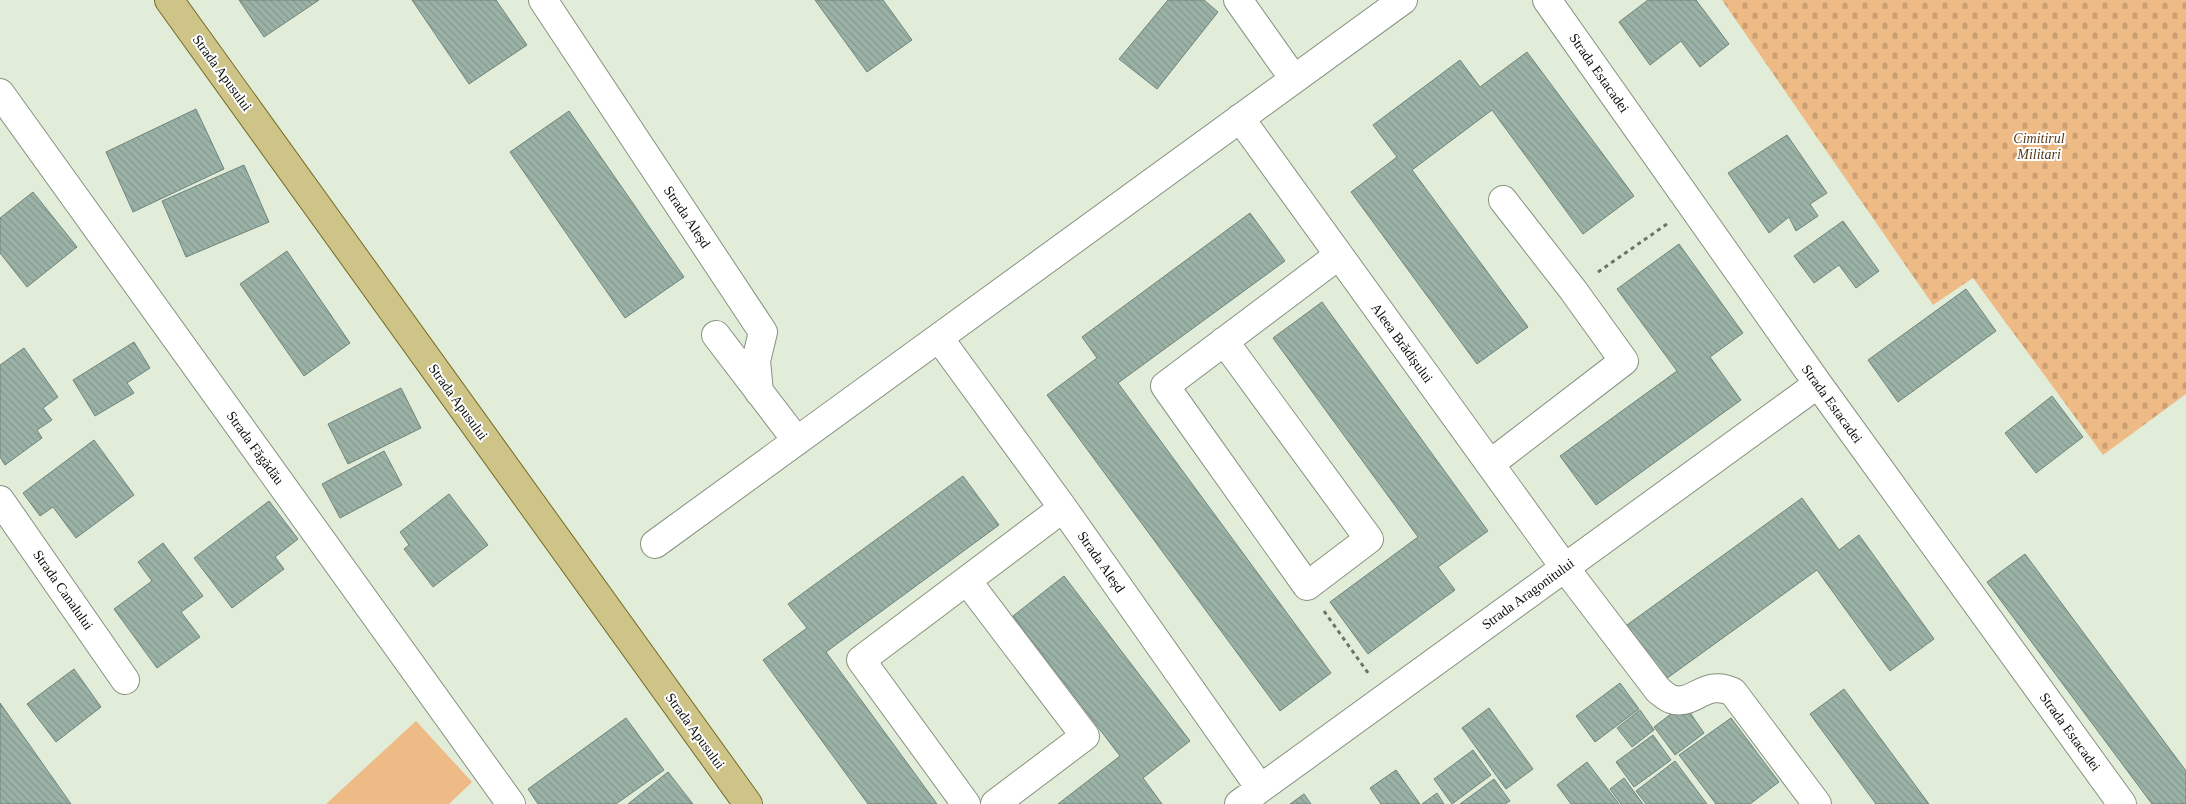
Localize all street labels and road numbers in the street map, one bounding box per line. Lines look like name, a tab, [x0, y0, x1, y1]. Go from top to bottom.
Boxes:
street label: Strada Estacadei	[1566, 31, 1632, 115]
street label: Strada Apusului	[190, 32, 255, 114]
street label: Strada Aleșd	[660, 183, 713, 251]
street label: Aleea Brădișului	[1367, 300, 1436, 386]
street label: Strada Apusului	[426, 361, 491, 443]
street label: Strada Estacadei	[1799, 362, 1865, 446]
street label: Strada Făgădău	[223, 409, 287, 487]
street label: Strada Aleșd	[1074, 529, 1128, 596]
street label: Strada Canalului	[30, 547, 96, 633]
street label: Strada Aragonitului	[1479, 556, 1577, 632]
street label: Strada Apusului	[663, 690, 728, 772]
street label: Strada Estacadei	[2037, 690, 2103, 774]

